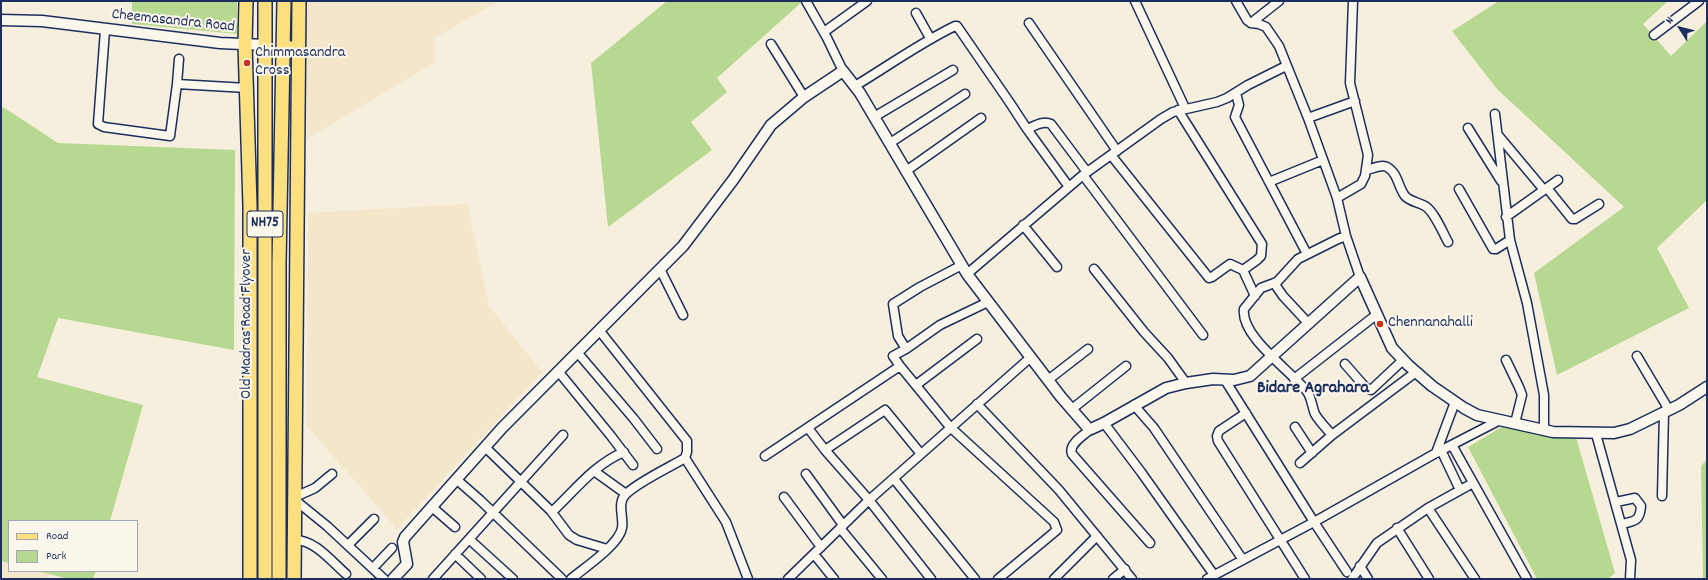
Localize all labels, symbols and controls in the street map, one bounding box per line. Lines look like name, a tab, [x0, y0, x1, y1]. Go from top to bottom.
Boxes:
street label: Cheemasandra Road	[110, 6, 236, 38]
north arrow	[1660, 8, 1700, 48]
text: N	[1662, 14, 1678, 28]
place label: Chimmasandra Cross	[255, 44, 345, 82]
marker: Chimmasandra Cross	[242, 58, 252, 68]
road number: NH75	[247, 211, 283, 237]
street label: Old Madras Road Flyover	[238, 249, 258, 399]
place label: Chennanahalli	[1388, 314, 1473, 334]
marker: Chennanahalli	[1375, 319, 1385, 329]
district label: Bidare Agrahara	[1257, 379, 1369, 401]
legend	[8, 520, 138, 572]
text: Road	[46, 528, 68, 545]
text: Park	[46, 548, 66, 565]

